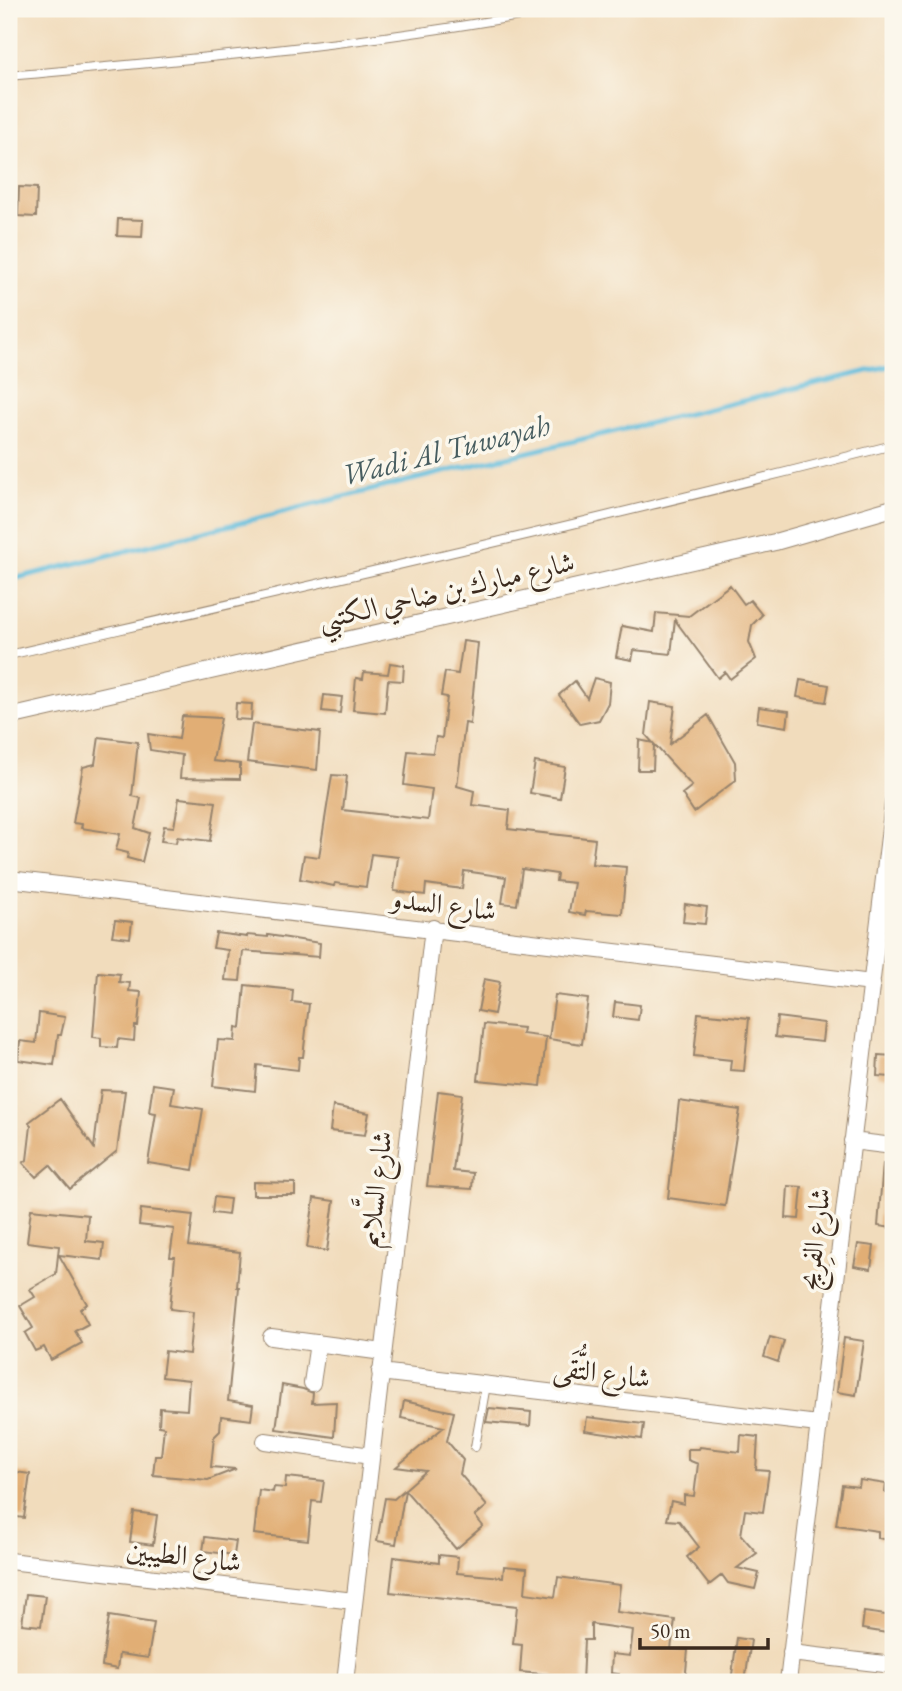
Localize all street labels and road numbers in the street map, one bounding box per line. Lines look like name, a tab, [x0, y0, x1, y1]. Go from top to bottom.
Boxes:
street label: شارع مبارك بن ضاحي الكتبي	[314, 543, 580, 646]
street label: شارع السدو	[386, 879, 499, 934]
street label: شارع السَّلايم	[345, 1128, 407, 1250]
street label: شارع الفِريج	[790, 1185, 845, 1293]
street label: شارع التُّقَى	[551, 1340, 654, 1402]
street label: شارع الطيبين	[124, 1530, 244, 1586]

